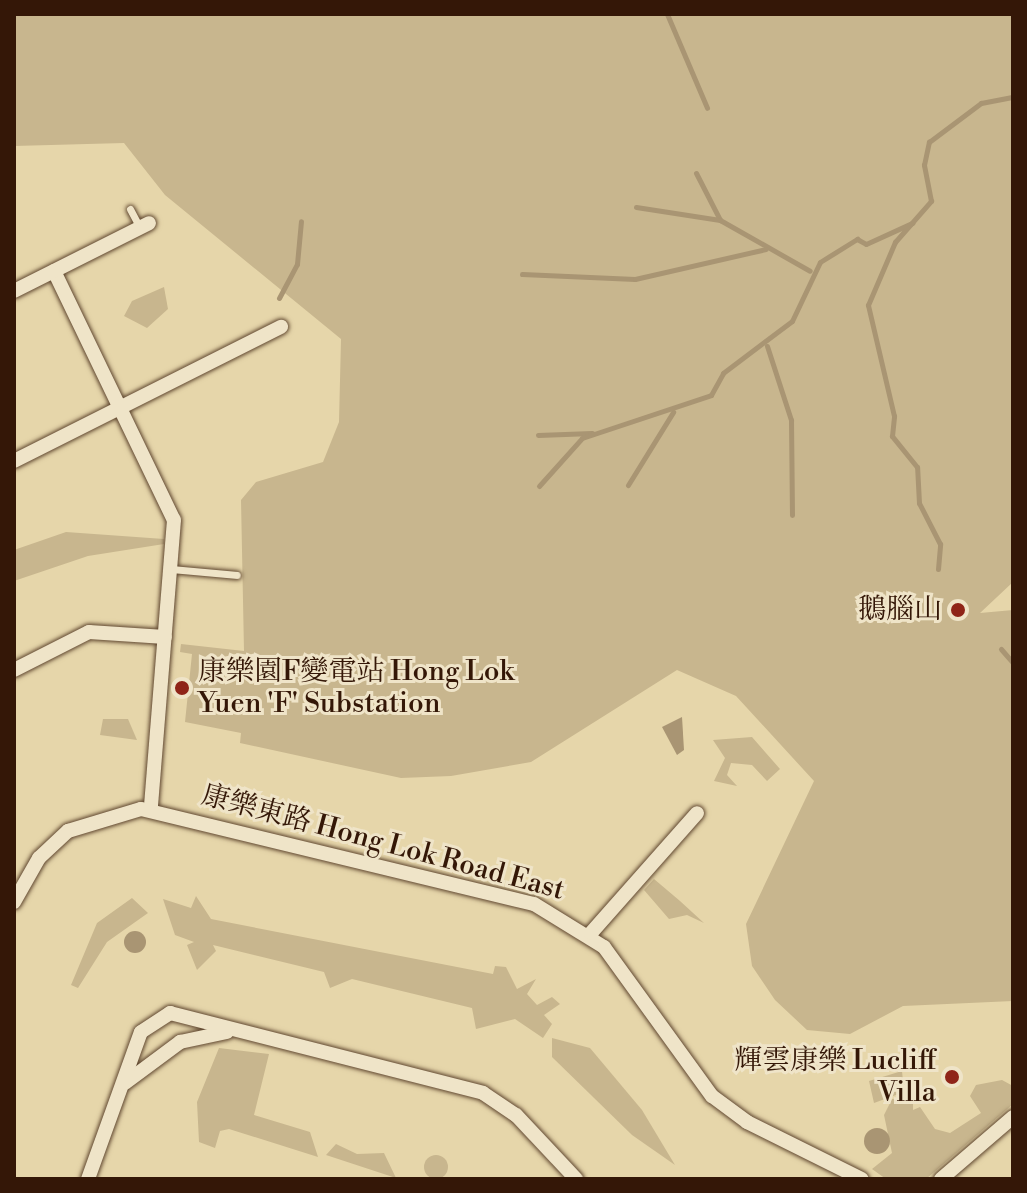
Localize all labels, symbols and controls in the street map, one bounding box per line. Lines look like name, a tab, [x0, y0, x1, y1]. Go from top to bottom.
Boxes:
place label: 鵝腦山	[858, 593, 942, 627]
marker: 鵝腦山	[949, 601, 967, 619]
place label: 康樂園F變電站 Hong Lok Yuen 'F' Substation	[198, 655, 514, 721]
marker: 康樂園F變電站 Hong Lok Yuen 'F' Substation	[173, 679, 191, 697]
street label: 康樂東路 Hong Lok Road East	[198, 778, 568, 908]
place label: 輝雲康樂 Lucliff Villa	[734, 1044, 936, 1110]
marker: 輝雲康樂 Lucliff Villa	[943, 1068, 961, 1086]

